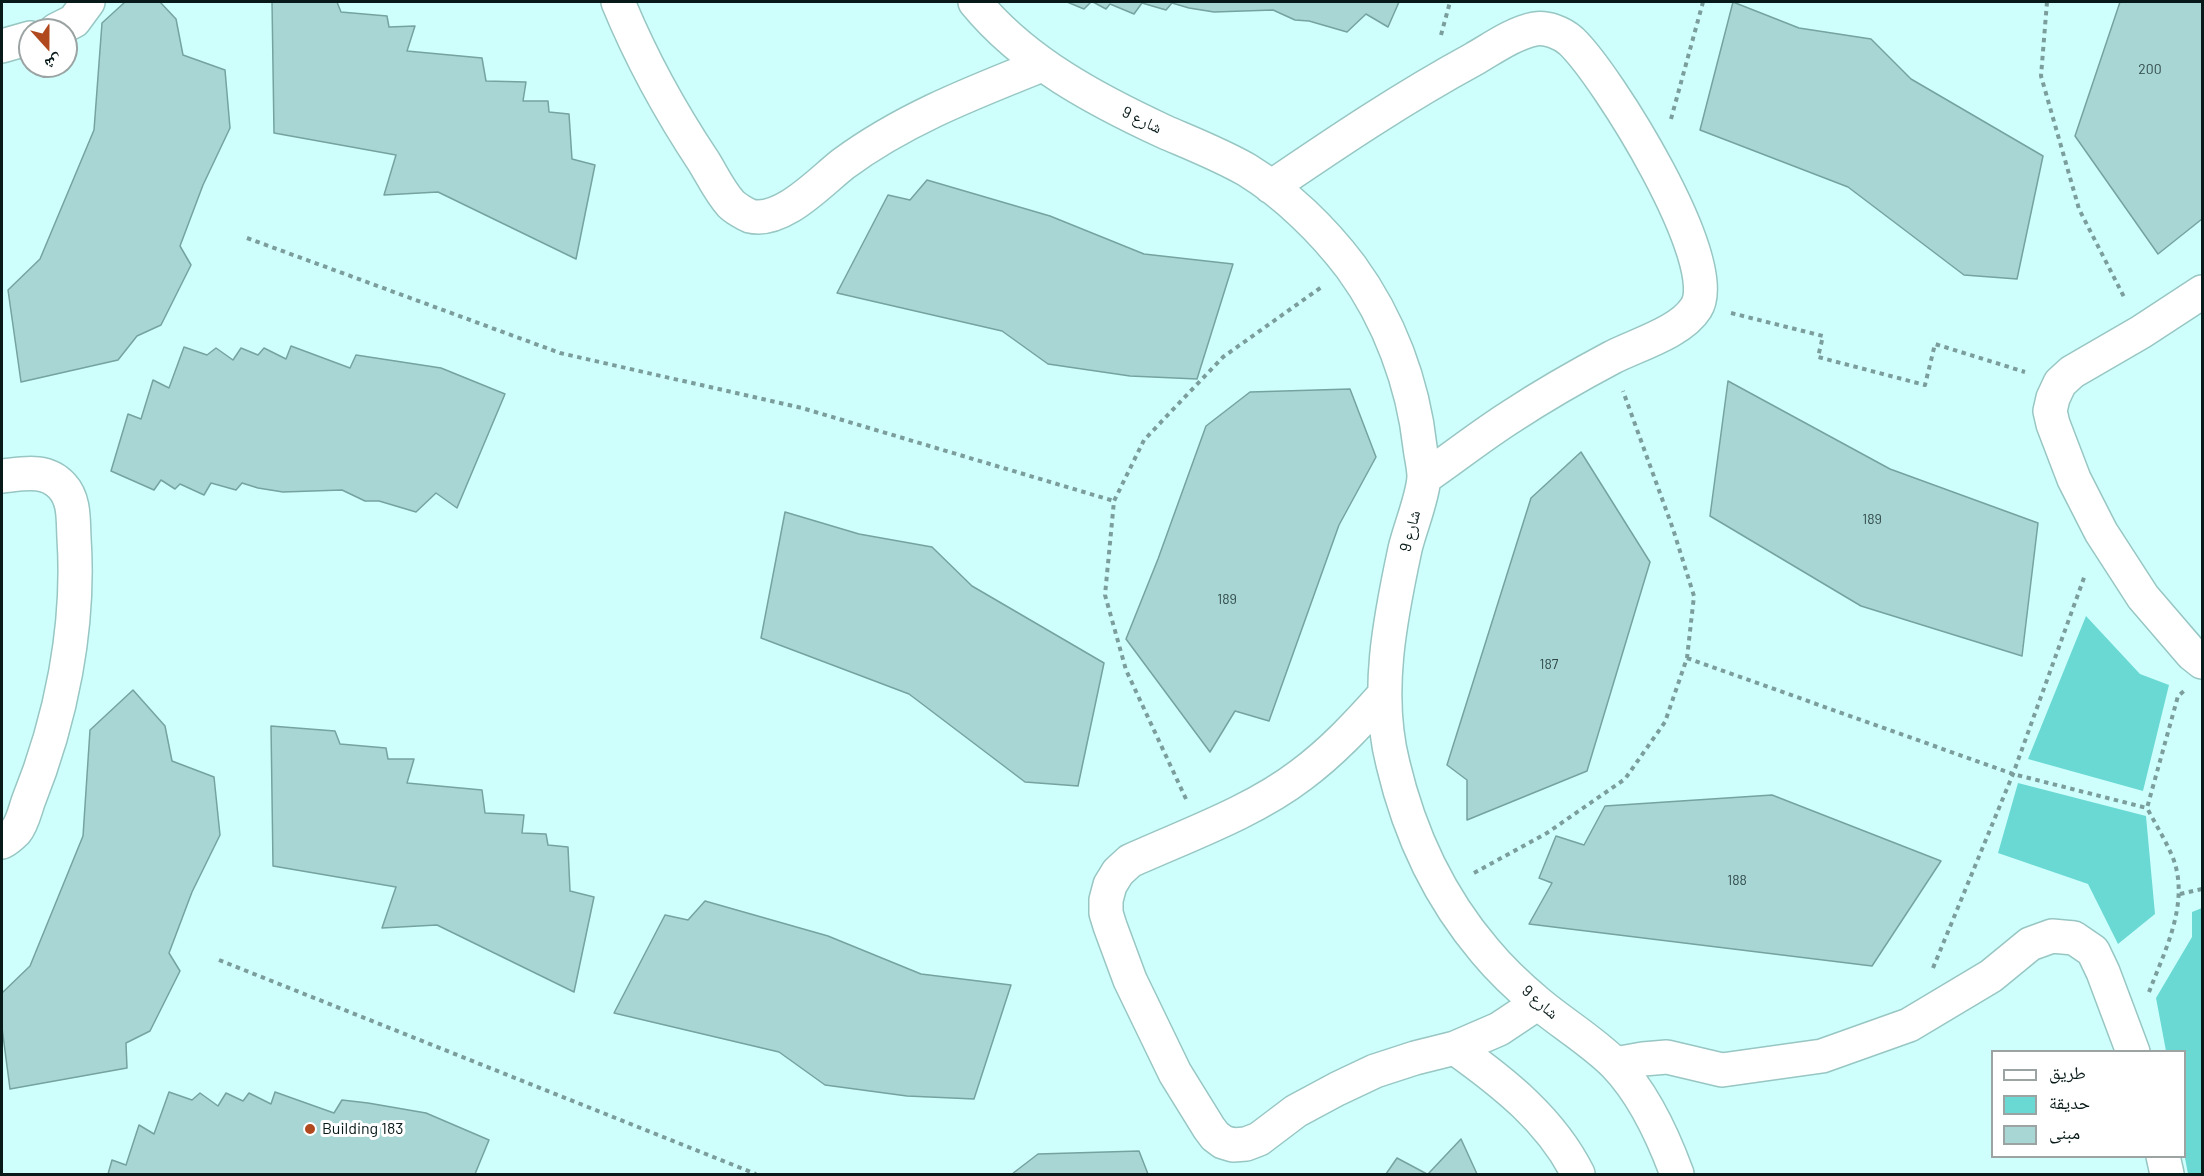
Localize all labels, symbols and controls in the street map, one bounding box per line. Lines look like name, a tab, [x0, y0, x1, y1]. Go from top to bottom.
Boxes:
north arrow	[18, 18, 78, 78]
text: ش	[43, 51, 65, 75]
house number: 200	[2138, 61, 2162, 77]
street label: شارع 9	[1119, 102, 1165, 138]
street label: شارع 9	[1396, 508, 1424, 554]
house number: 189	[1862, 511, 1882, 527]
house number: 189	[1217, 591, 1237, 607]
house number: 187	[1540, 656, 1558, 672]
house number: 188	[1727, 872, 1747, 888]
street label: شارع 9	[1518, 981, 1562, 1023]
legend	[1991, 1050, 2186, 1158]
text: طريق	[2049, 1061, 2086, 1083]
text: حديقة	[2049, 1091, 2090, 1113]
place label: Building 183	[322, 1119, 404, 1139]
text: مبنى	[2049, 1121, 2080, 1143]
marker: Building 183	[303, 1122, 317, 1136]

